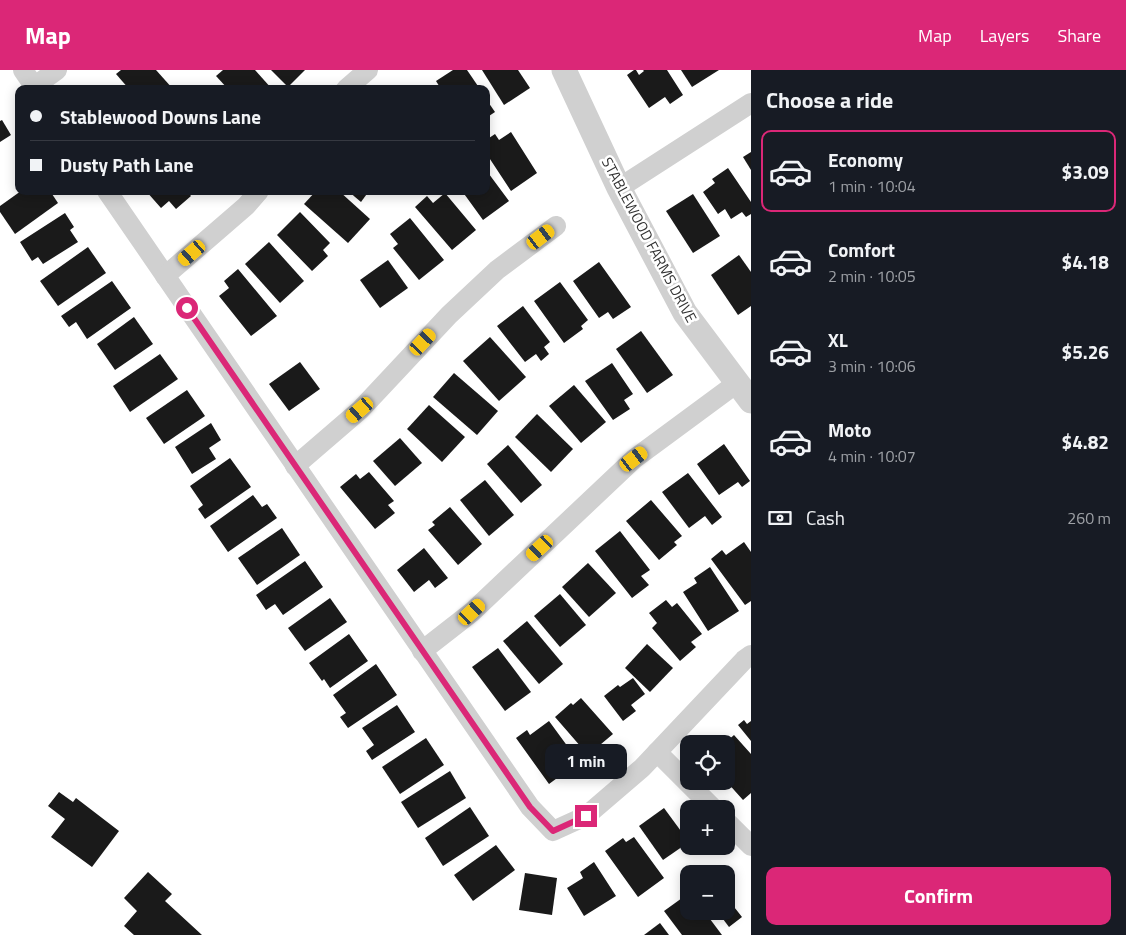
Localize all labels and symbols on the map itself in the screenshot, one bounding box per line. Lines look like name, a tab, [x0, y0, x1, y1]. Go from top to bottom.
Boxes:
street label: STABLEWOOD FARMS DRIVE	[596, 153, 703, 327]
car	[524, 222, 557, 252]
car	[175, 237, 208, 269]
route start	[176, 297, 198, 319]
car	[407, 326, 438, 358]
car	[343, 394, 376, 426]
car	[617, 444, 650, 474]
car	[523, 532, 556, 564]
car	[455, 596, 488, 628]
callout: 1 min	[545, 744, 627, 778]
route end	[575, 805, 597, 827]

